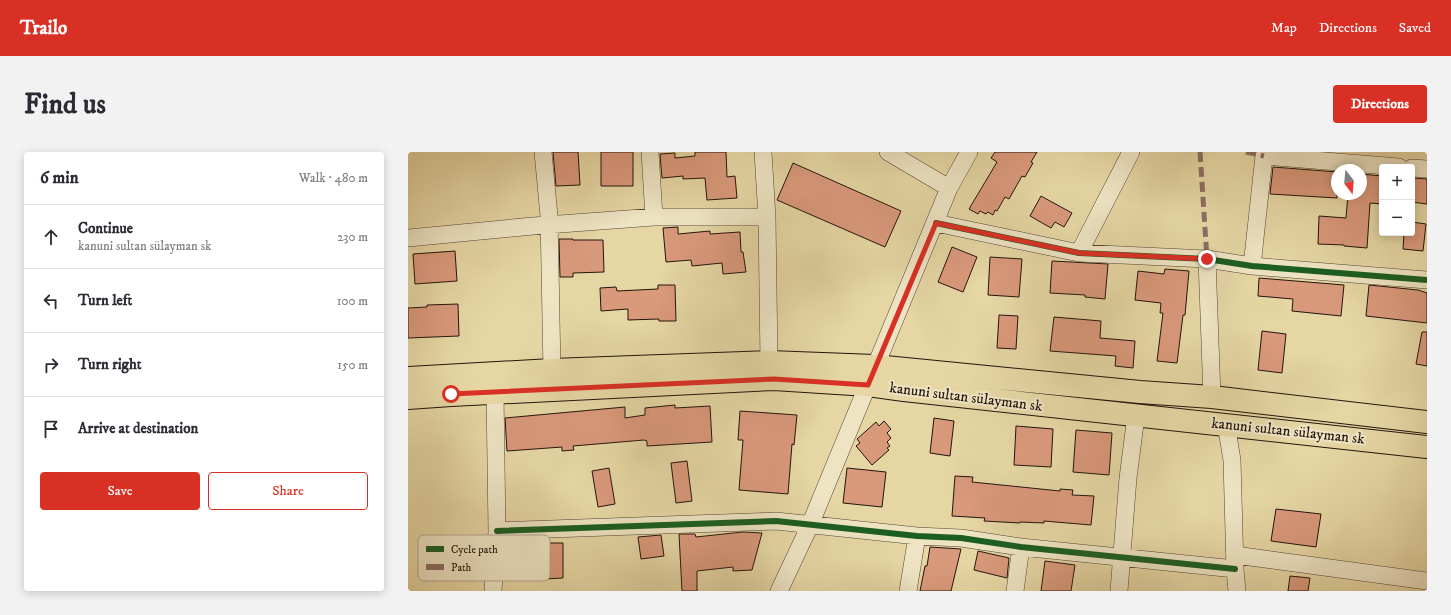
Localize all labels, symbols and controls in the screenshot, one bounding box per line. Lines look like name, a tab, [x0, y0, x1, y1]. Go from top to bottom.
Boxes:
text: Trailo	[20, 17, 67, 40]
text: Map	[1271, 19, 1297, 37]
text: Directions	[1319, 19, 1377, 37]
text: Saved	[1399, 19, 1431, 37]
button: Directions	[1333, 85, 1427, 123]
text: Find us	[24, 87, 106, 122]
north arrow	[1331, 164, 1367, 200]
map controls	[1379, 164, 1415, 236]
button: +	[1379, 164, 1415, 200]
text: 6 min	[40, 167, 79, 189]
text: Walk · 480 m	[299, 170, 368, 186]
button: −	[1379, 200, 1415, 236]
text: Continue	[78, 219, 133, 238]
icon: ahead	[40, 226, 62, 248]
text: 230 m	[337, 229, 368, 245]
text: kanuni sultan sülayman sk	[78, 238, 211, 254]
route end	[1198, 250, 1216, 268]
icon: left	[40, 290, 62, 312]
text: Turn left	[78, 291, 132, 310]
text: 100 m	[337, 293, 368, 309]
icon: right	[40, 354, 62, 376]
text: Turn right	[78, 355, 141, 374]
text: 150 m	[337, 357, 368, 373]
street label: kanuni sultan sülayman sk	[888, 378, 1044, 416]
route start	[442, 385, 460, 403]
street label: kanuni sultan sülayman sk	[1210, 414, 1366, 449]
icon: arrive	[40, 418, 62, 440]
text: Arrive at destination	[78, 419, 198, 438]
button: Save	[40, 472, 200, 510]
button: Share	[208, 472, 368, 510]
legend	[418, 535, 550, 581]
text: Cycle path	[451, 543, 498, 557]
text: Path	[451, 561, 472, 575]

